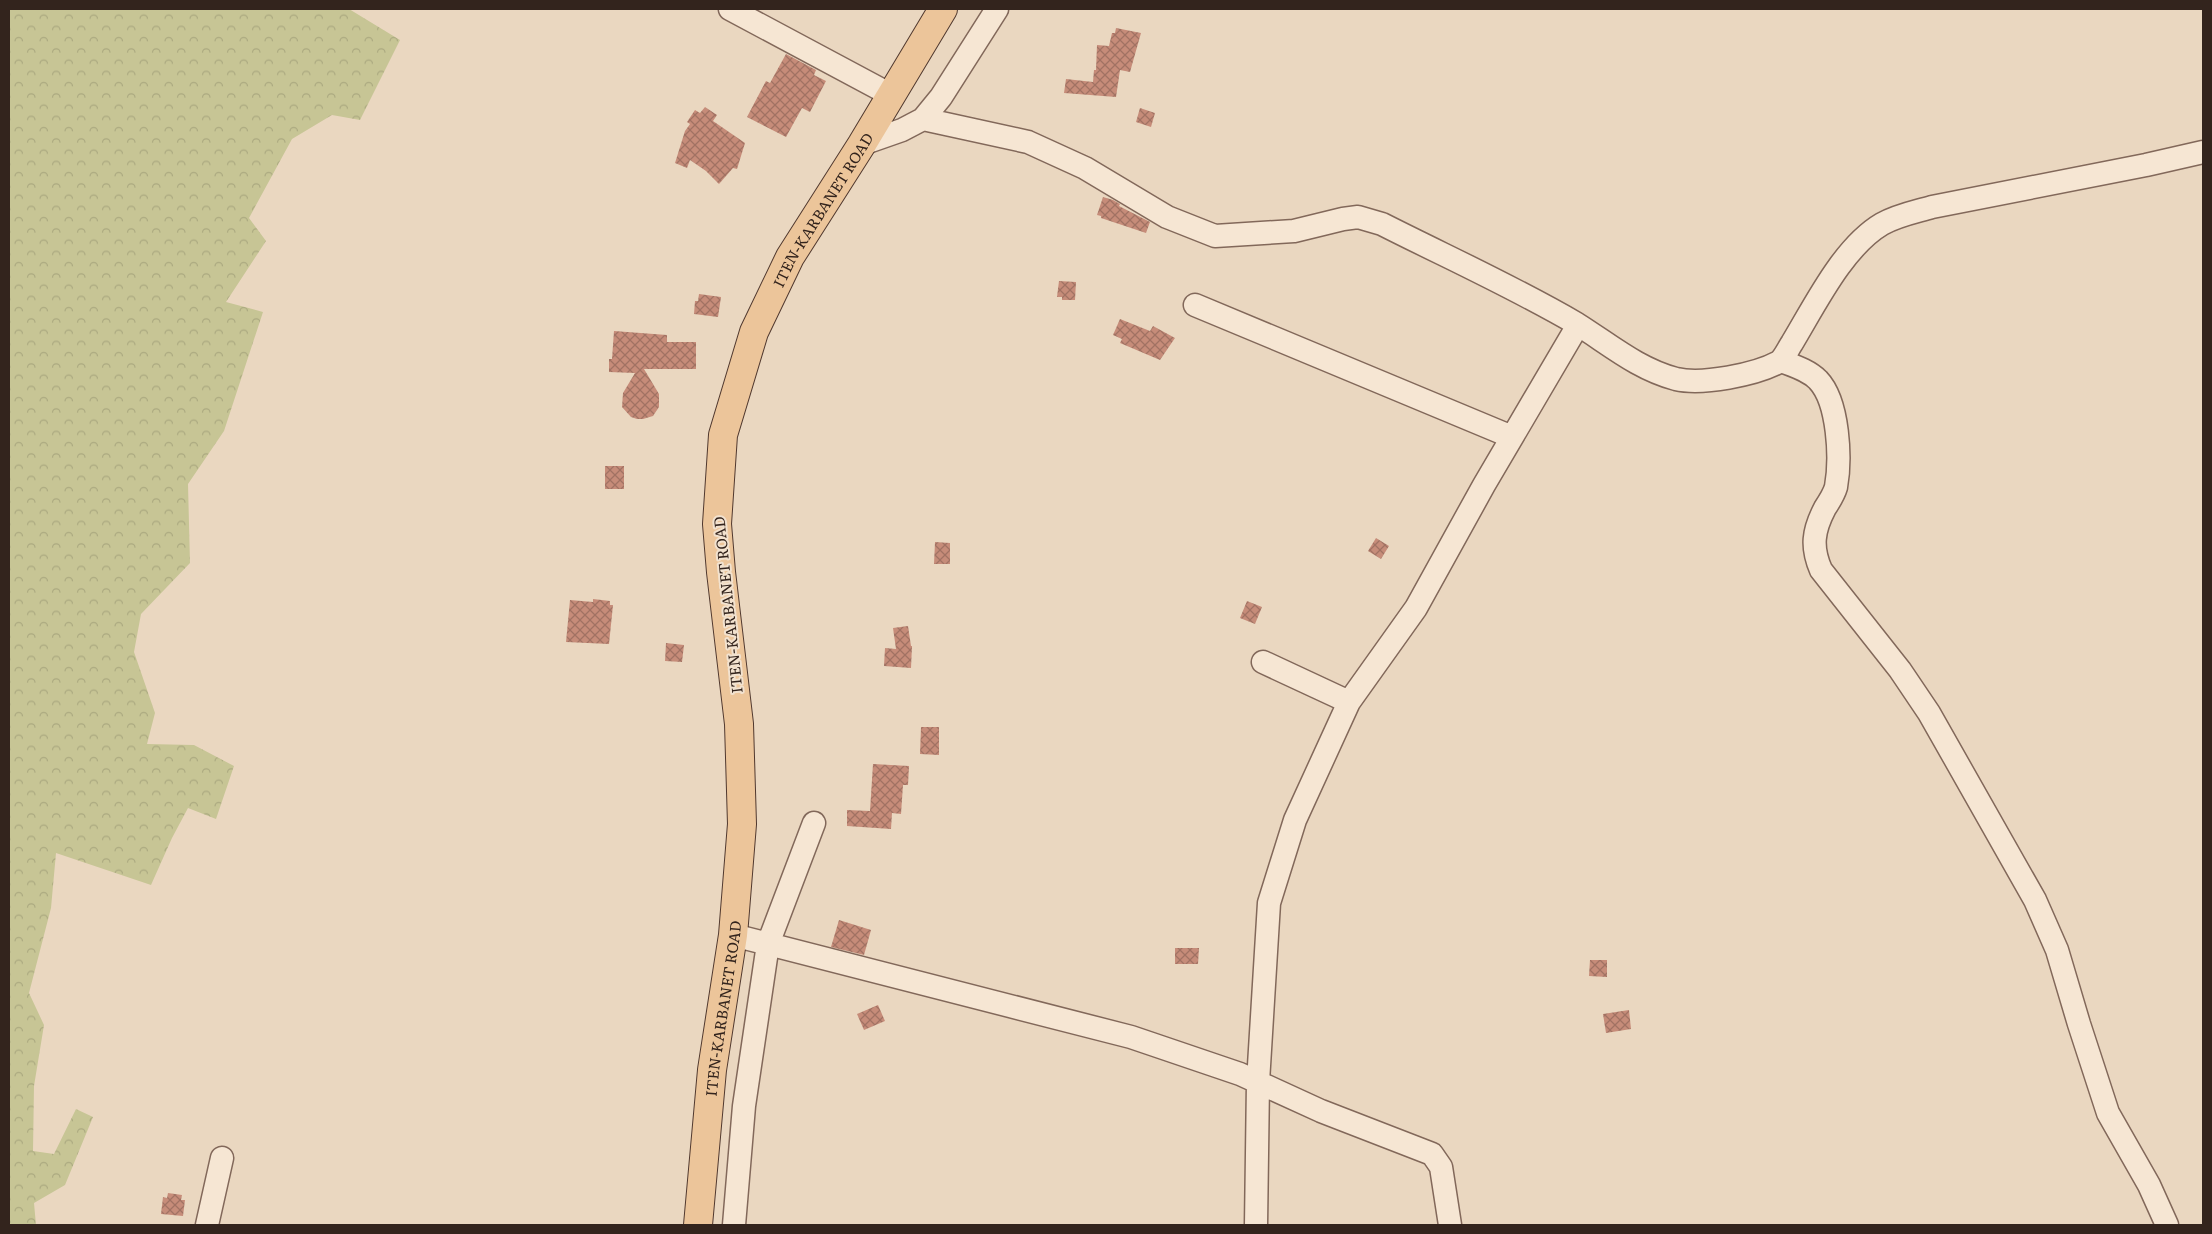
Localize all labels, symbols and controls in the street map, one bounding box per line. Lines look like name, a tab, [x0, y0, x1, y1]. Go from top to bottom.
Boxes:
street label: ITEN-KARBANET ROAD	[766, 128, 878, 291]
street label: ITEN-KARBANET ROAD	[706, 515, 748, 695]
street label: ITEN-KARBANET ROAD	[698, 919, 746, 1097]

